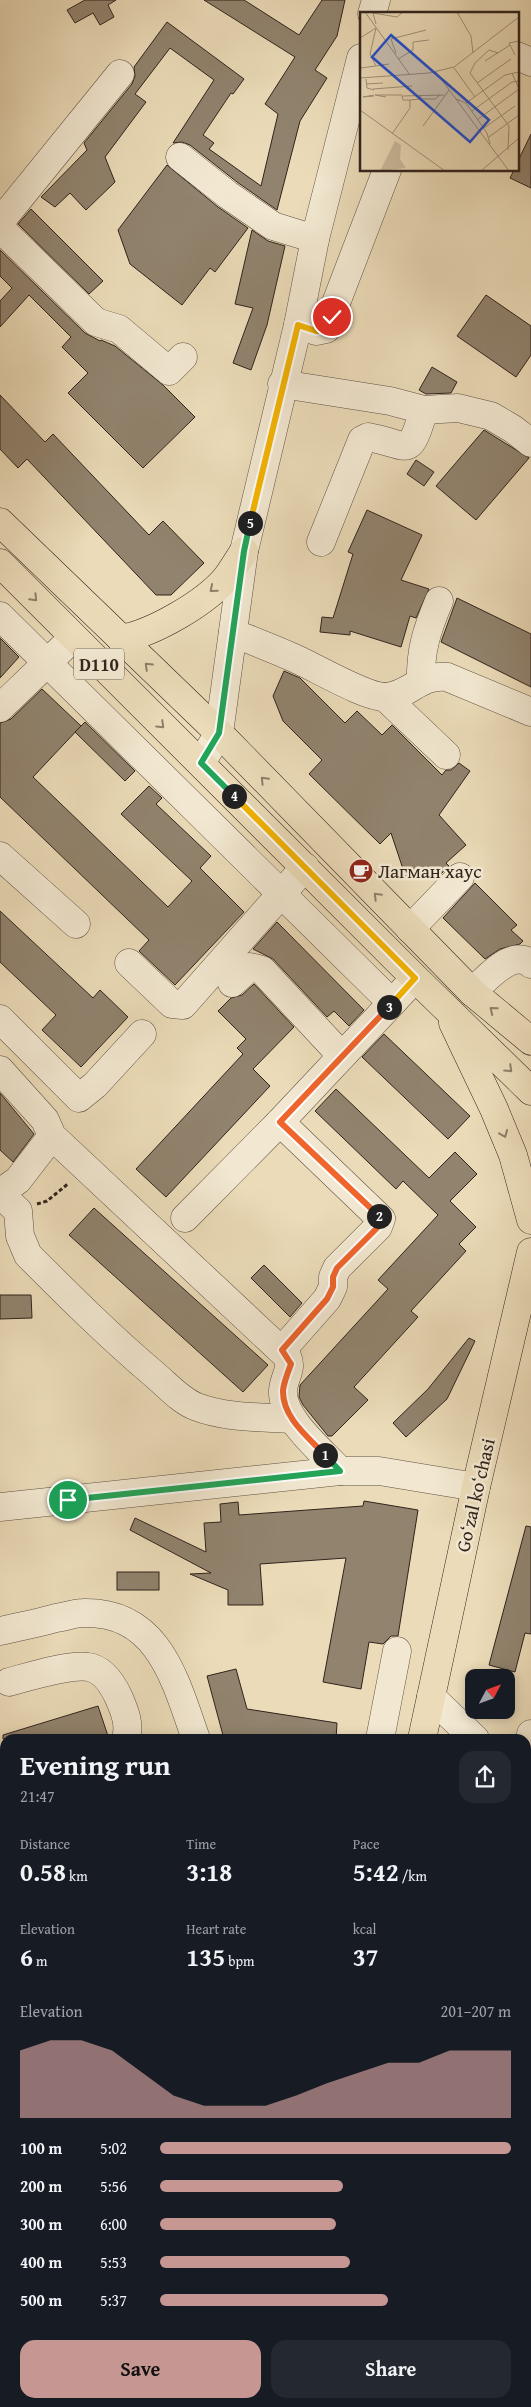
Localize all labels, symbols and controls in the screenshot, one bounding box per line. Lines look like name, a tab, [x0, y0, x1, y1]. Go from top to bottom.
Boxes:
inset map	[360, 12, 518, 171]
pin	[311, 296, 353, 338]
icon: check	[318, 303, 346, 331]
pin: 5	[238, 510, 262, 536]
text: 5	[247, 513, 254, 533]
one-way arrow	[210, 583, 219, 592]
one-way arrow	[28, 592, 37, 601]
road number: D110	[74, 649, 124, 680]
one-way arrow	[145, 662, 154, 671]
one-way arrow	[156, 719, 165, 728]
one-way arrow	[261, 776, 270, 785]
pin: 4	[222, 784, 246, 808]
text: 4	[231, 786, 238, 806]
place label: Лагман хаус	[378, 857, 482, 885]
cafe icon: Лагман хаус	[348, 858, 374, 884]
one-way arrow	[374, 893, 383, 902]
pin: 3	[376, 994, 402, 1020]
text: 3	[386, 997, 393, 1017]
one-way arrow	[490, 1006, 499, 1015]
one-way arrow	[503, 1063, 512, 1072]
one-way arrow	[498, 1129, 508, 1138]
pin: 2	[366, 1204, 392, 1228]
text: 2	[376, 1206, 383, 1226]
street label: Goʻzal koʻchasi	[448, 1435, 502, 1555]
pin: 1	[312, 1442, 338, 1468]
text: 1	[322, 1445, 329, 1465]
pin	[47, 1479, 89, 1521]
icon: arrive	[54, 1486, 82, 1514]
north arrow	[465, 1669, 515, 1719]
map controls	[465, 1669, 515, 1719]
text: Evening run	[20, 1744, 171, 1785]
button: share	[459, 1751, 511, 1803]
text: 21:47	[20, 1784, 55, 1808]
text: Distance	[20, 1834, 70, 1854]
text: Time	[186, 1834, 216, 1854]
text: Pace	[353, 1834, 380, 1854]
text: 0.58	[20, 1854, 66, 1890]
text: 3:18	[186, 1854, 232, 1890]
text: 5:42	[353, 1854, 399, 1890]
text: km	[66, 1866, 88, 1886]
text: /km	[399, 1866, 427, 1886]
text: Elevation	[20, 1919, 75, 1939]
text: Heart rate	[186, 1919, 246, 1939]
text: kcal	[353, 1919, 377, 1939]
text: 6	[20, 1939, 33, 1975]
text: 135	[186, 1939, 225, 1975]
text: 37	[353, 1939, 379, 1975]
text: m	[33, 1951, 47, 1971]
text: bpm	[225, 1951, 255, 1971]
text: Elevation	[20, 1999, 83, 2023]
text: 201–207 m	[441, 1999, 511, 2023]
text: 100 m	[20, 2136, 62, 2160]
text: 5:02	[100, 2136, 127, 2160]
text: 200 m	[20, 2174, 62, 2198]
text: 5:56	[100, 2174, 127, 2198]
text: 300 m	[20, 2212, 62, 2236]
text: 6:00	[100, 2212, 127, 2236]
text: 400 m	[20, 2250, 62, 2274]
text: 5:53	[100, 2250, 127, 2274]
text: 500 m	[20, 2288, 62, 2312]
text: 5:37	[100, 2288, 127, 2312]
button: Save	[20, 2340, 261, 2398]
button: Share	[271, 2340, 511, 2398]

